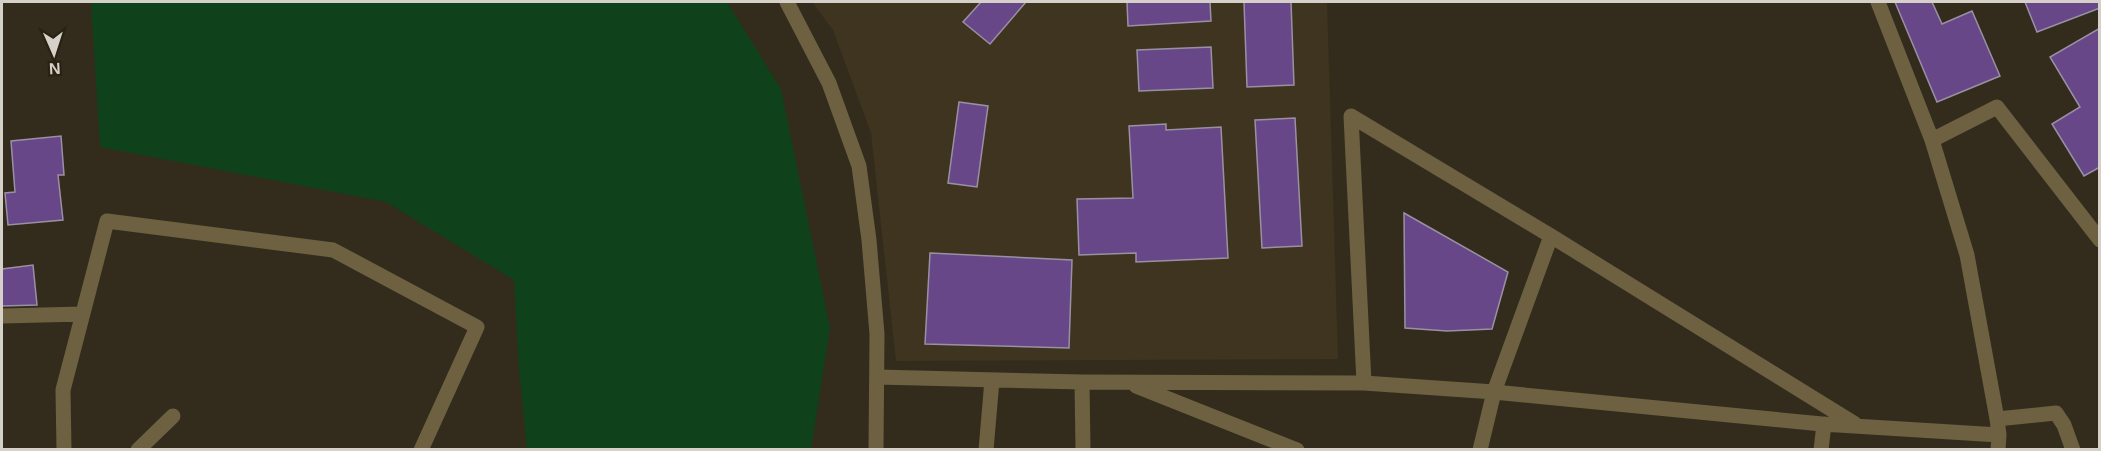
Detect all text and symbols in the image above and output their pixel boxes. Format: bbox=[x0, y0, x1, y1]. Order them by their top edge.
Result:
north arrow bbox=[24, 24, 84, 84]
text: N bbox=[49, 60, 61, 77]

